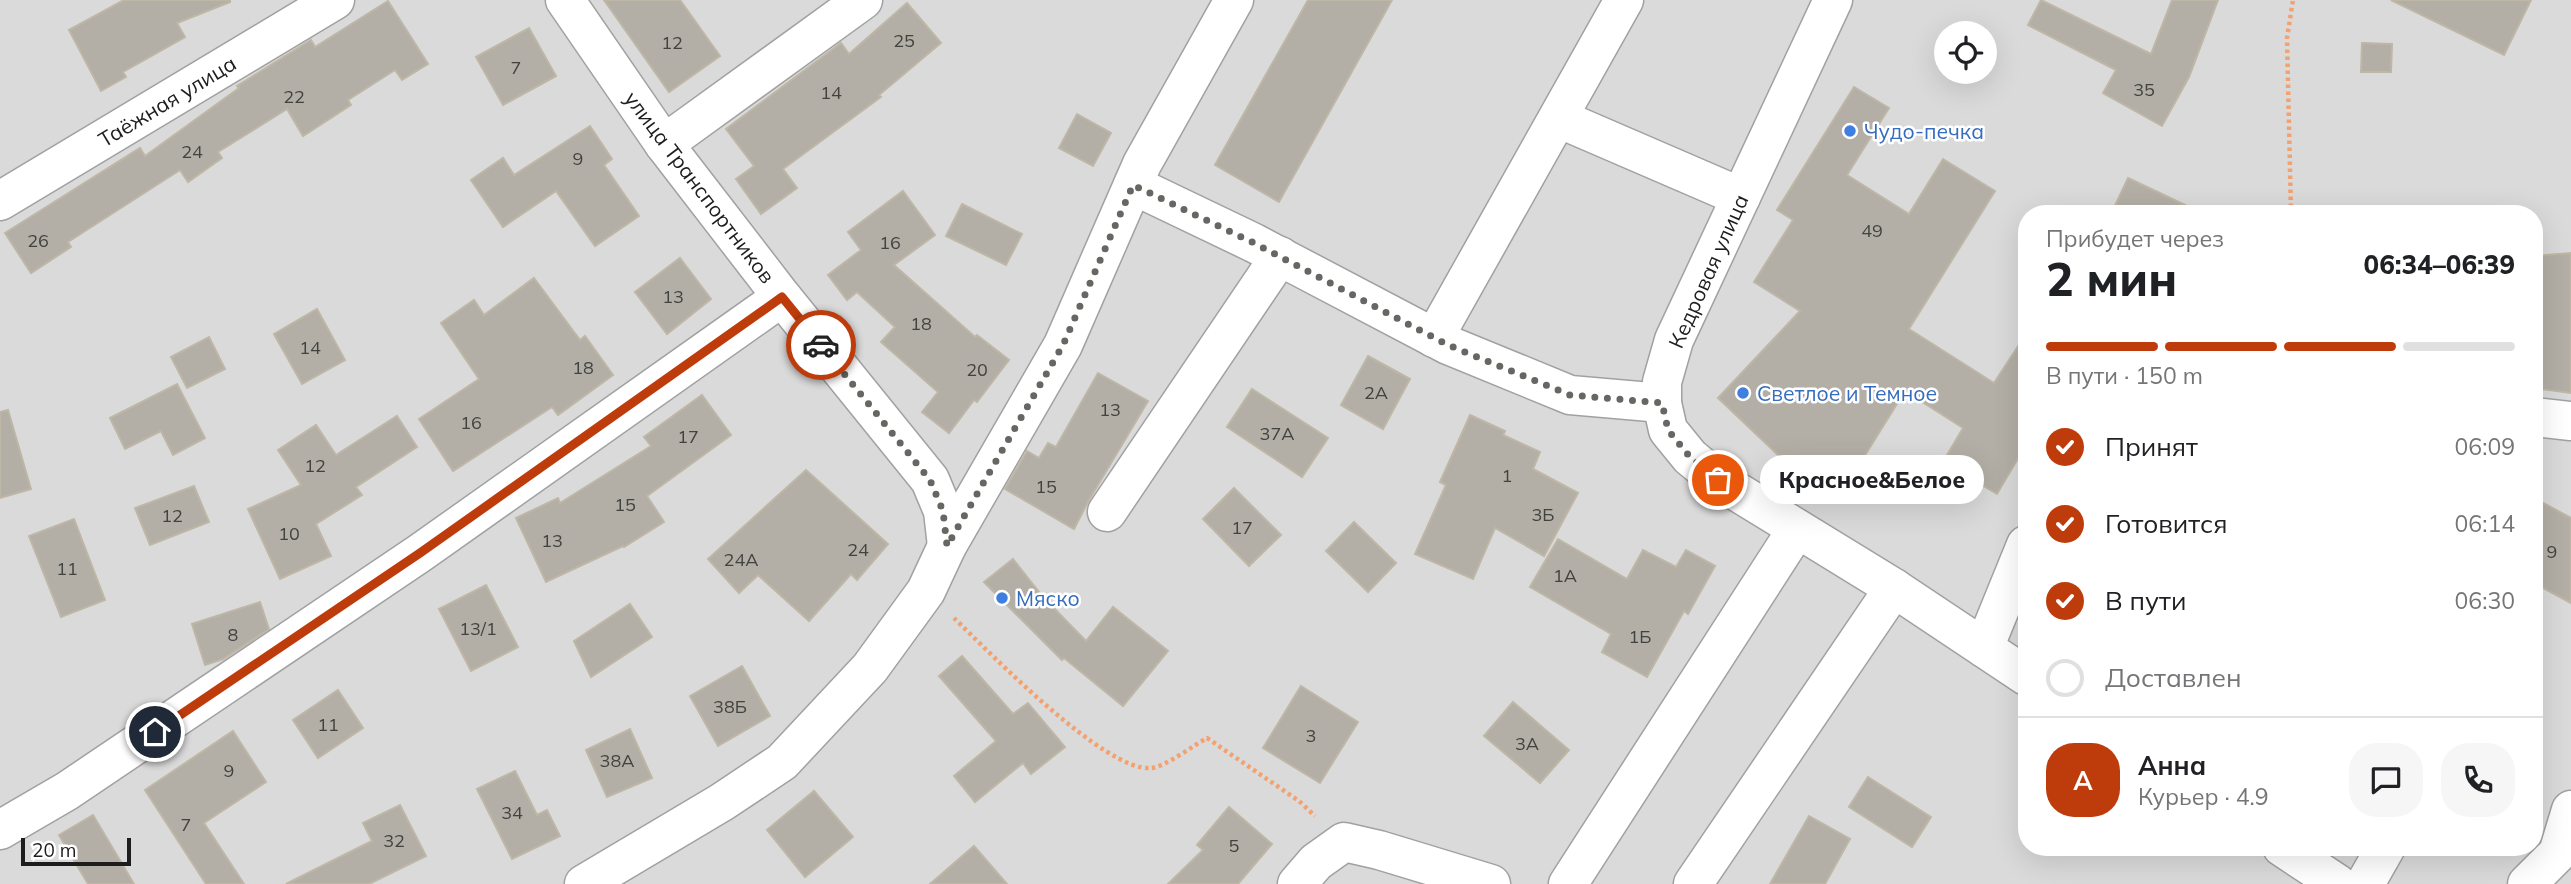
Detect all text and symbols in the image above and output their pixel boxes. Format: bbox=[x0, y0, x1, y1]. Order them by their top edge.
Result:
map controls bbox=[1934, 21, 1997, 84]
button: locate bbox=[1934, 21, 1997, 84]
house number: 25 bbox=[893, 29, 915, 52]
house number: 12 bbox=[661, 31, 683, 54]
street label: Таёжная улица bbox=[93, 50, 241, 152]
house number: 7 bbox=[511, 56, 521, 79]
house number: 35 bbox=[2133, 78, 2155, 101]
house number: 14 bbox=[820, 81, 842, 104]
house number: 22 bbox=[283, 85, 305, 108]
street label: улица Транспортников bbox=[619, 86, 781, 288]
place label: Чудо-печка bbox=[1864, 118, 1984, 144]
marker: Чудо-печка bbox=[1842, 123, 1858, 139]
house number: 24 bbox=[181, 140, 203, 163]
house number: 9 bbox=[573, 147, 583, 170]
street label: Кедровая улица bbox=[1662, 190, 1754, 352]
house number: 49 bbox=[1861, 219, 1883, 242]
text: Прибудет через bbox=[2046, 224, 2224, 253]
house number: 26 bbox=[27, 229, 49, 252]
house number: 16 bbox=[879, 231, 901, 254]
text: 06:34–06:39 bbox=[2364, 248, 2515, 281]
text: 2 мин bbox=[2046, 250, 2177, 308]
house number: 13 bbox=[662, 285, 684, 308]
courier bbox=[786, 310, 856, 380]
house number: 18 bbox=[910, 312, 932, 335]
icon: car bbox=[802, 326, 840, 364]
house number: 14 bbox=[299, 336, 321, 359]
house number: 18 bbox=[572, 356, 594, 379]
house number: 20 bbox=[966, 358, 988, 381]
text: В пути · 150 m bbox=[2046, 361, 2203, 390]
place label: Светлое и Темное bbox=[1757, 380, 1937, 406]
house number: 2А bbox=[1364, 381, 1388, 404]
marker: Светлое и Темное bbox=[1735, 385, 1751, 401]
house number: 13 bbox=[1099, 398, 1121, 421]
house number: 16 bbox=[460, 411, 482, 434]
house number: 37А bbox=[1260, 422, 1294, 445]
house number: 17 bbox=[677, 425, 699, 448]
icon: check bbox=[2046, 428, 2084, 466]
text: Принят bbox=[2105, 430, 2198, 463]
text: 06:09 bbox=[2455, 432, 2515, 461]
pin bbox=[1688, 450, 1748, 510]
house number: 12 bbox=[304, 454, 326, 477]
callout: Красное&Белое bbox=[1760, 456, 1984, 504]
icon: bag bbox=[1699, 461, 1737, 499]
house number: 1 bbox=[1502, 464, 1512, 487]
text: Красное&Белое bbox=[1779, 465, 1965, 494]
house number: 15 bbox=[1035, 475, 1057, 498]
house number: 15 bbox=[614, 493, 636, 516]
house number: 3Б bbox=[1532, 503, 1555, 526]
house number: 12 bbox=[161, 504, 183, 527]
icon: check bbox=[2046, 505, 2084, 543]
text: Готовится bbox=[2105, 507, 2228, 540]
text: 06:14 bbox=[2455, 509, 2515, 538]
house number: 17 bbox=[1231, 516, 1253, 539]
house number: 10 bbox=[278, 522, 300, 545]
house number: 13 bbox=[541, 529, 563, 552]
house number: 24 bbox=[847, 538, 869, 561]
house number: 9 bbox=[2547, 540, 2557, 563]
house number: 24А bbox=[724, 548, 758, 571]
house number: 11 bbox=[56, 557, 78, 580]
house number: 1А bbox=[1553, 564, 1577, 587]
icon: check bbox=[2046, 582, 2084, 620]
text: В пути bbox=[2105, 584, 2186, 617]
place label: Мяско bbox=[1016, 585, 1080, 611]
text: 06:30 bbox=[2455, 586, 2515, 615]
marker: Мяско bbox=[994, 590, 1010, 606]
house number: 13/1 bbox=[459, 617, 497, 640]
house number: 8 bbox=[228, 623, 238, 646]
house number: 1Б bbox=[1629, 625, 1652, 648]
text: Доставлен bbox=[2105, 661, 2242, 694]
house number: 38Б bbox=[713, 695, 747, 718]
pin bbox=[125, 702, 185, 762]
icon: home bbox=[136, 713, 174, 751]
house number: 11 bbox=[317, 713, 339, 736]
house number: 3 bbox=[1306, 724, 1316, 747]
house number: 3А bbox=[1515, 732, 1539, 755]
button: chat bbox=[2349, 743, 2423, 817]
button: phone bbox=[2441, 743, 2515, 817]
house number: 38А bbox=[600, 749, 634, 772]
text: Анна bbox=[2138, 749, 2206, 782]
house number: 9 bbox=[224, 759, 234, 782]
text: А bbox=[2073, 764, 2093, 797]
text: Курьер · 4.9 bbox=[2138, 782, 2269, 811]
house number: 34 bbox=[501, 801, 523, 824]
house number: 7 bbox=[181, 813, 191, 836]
house number: 32 bbox=[383, 829, 405, 852]
house number: 5 bbox=[1229, 834, 1240, 857]
scale bar bbox=[21, 835, 131, 867]
text: 20 m bbox=[32, 838, 76, 862]

